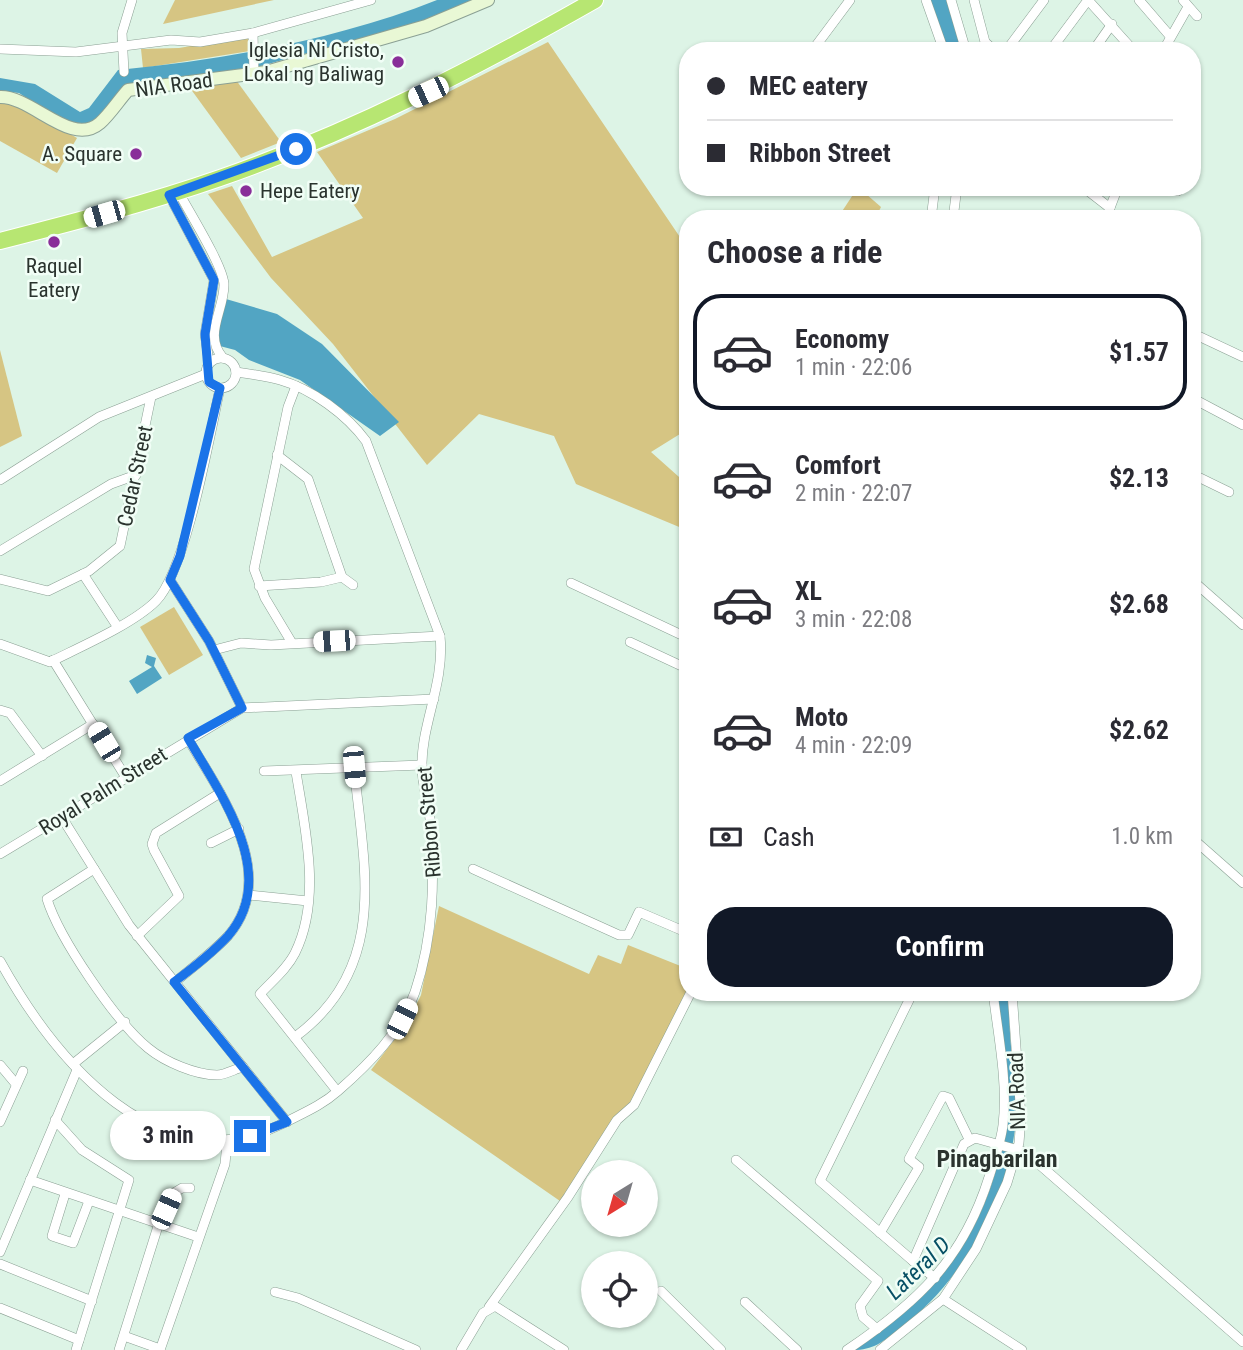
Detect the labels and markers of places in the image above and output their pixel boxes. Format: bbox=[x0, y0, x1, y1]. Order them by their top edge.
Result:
place label: Iglesia Ni Cristo, Lokal ng Baliwag bbox=[244, 38, 384, 86]
marker: Iglesia Ni Cristo, Lokal ng Baliwag bbox=[390, 54, 406, 70]
place label: A. Square bbox=[42, 142, 122, 166]
marker: A. Square bbox=[128, 146, 144, 162]
place label: Hepe Eatery bbox=[260, 179, 360, 203]
marker: Hepe Eatery bbox=[238, 183, 254, 199]
marker: Raquel Eatery bbox=[46, 234, 62, 250]
place label: Raquel Eatery bbox=[26, 254, 82, 302]

